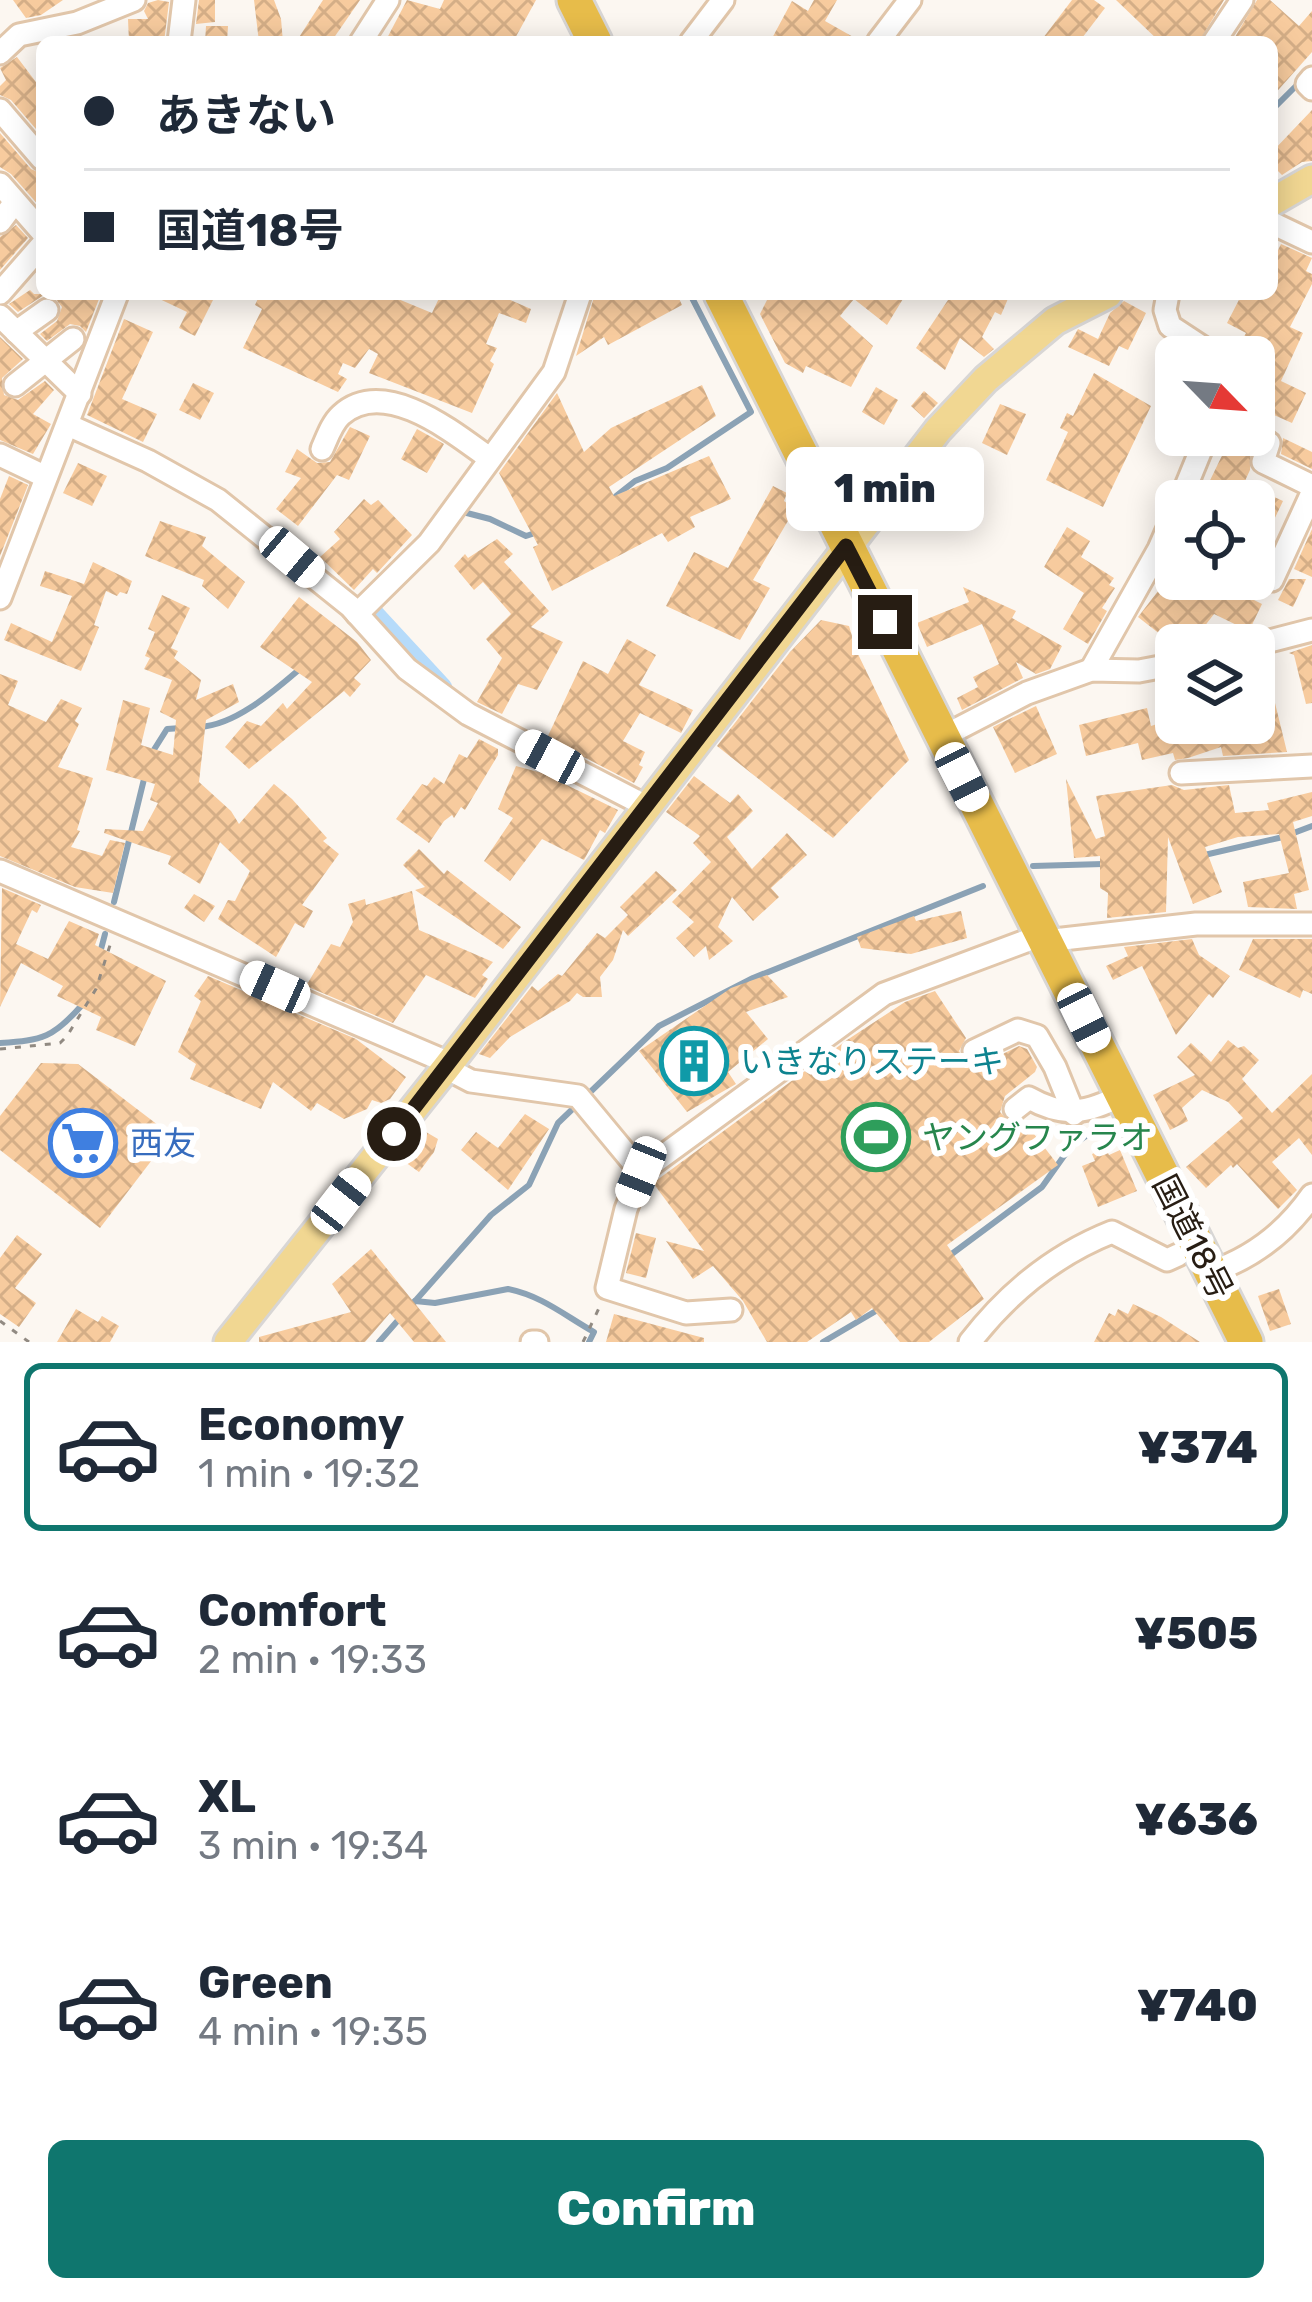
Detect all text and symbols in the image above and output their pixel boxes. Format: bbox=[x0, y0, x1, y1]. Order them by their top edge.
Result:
text: あきない bbox=[156, 89, 336, 142]
text: 国道18号 bbox=[156, 204, 344, 257]
north arrow bbox=[1155, 336, 1275, 456]
map controls bbox=[1155, 336, 1275, 744]
callout: 1 min bbox=[786, 448, 984, 532]
text: 1 min bbox=[834, 466, 936, 512]
button: locate bbox=[1155, 480, 1275, 600]
car bbox=[253, 520, 331, 594]
route end bbox=[858, 595, 912, 649]
button: layers bbox=[1155, 624, 1275, 744]
car bbox=[510, 724, 590, 790]
car bbox=[930, 737, 994, 817]
car bbox=[235, 956, 315, 1018]
car bbox=[1052, 978, 1116, 1058]
building icon: いきなりステーキ bbox=[659, 1026, 729, 1096]
place label: いきなりステーキ bbox=[740, 1042, 1004, 1081]
sports icon: ヤングファラオ bbox=[841, 1102, 911, 1172]
route start bbox=[367, 1107, 421, 1161]
supermarket icon: 西友 bbox=[48, 1108, 118, 1178]
place label: ヤングファラオ bbox=[922, 1118, 1153, 1157]
place label: 西友 bbox=[130, 1124, 196, 1163]
car bbox=[611, 1132, 671, 1212]
car bbox=[305, 1162, 377, 1240]
street label: 国道18号 bbox=[1145, 1168, 1241, 1306]
icon: car bbox=[54, 1393, 162, 1501]
text: Economy bbox=[198, 1398, 404, 1451]
text: ¥374 bbox=[1137, 1421, 1258, 1474]
text: 1 min · 19:32 bbox=[198, 1451, 420, 1497]
icon: car bbox=[54, 1579, 162, 1687]
text: Comfort bbox=[198, 1584, 387, 1637]
text: ¥505 bbox=[1134, 1607, 1258, 1660]
text: 2 min · 19:33 bbox=[198, 1637, 427, 1683]
icon: car bbox=[54, 1765, 162, 1873]
text: XL bbox=[198, 1770, 256, 1823]
text: ¥636 bbox=[1134, 1793, 1258, 1846]
text: 3 min · 19:34 bbox=[198, 1823, 428, 1869]
icon: car bbox=[54, 1951, 162, 2059]
text: Green bbox=[198, 1956, 333, 2009]
text: ¥740 bbox=[1137, 1979, 1258, 2032]
text: 4 min · 19:35 bbox=[198, 2009, 428, 2055]
button: Confirm bbox=[48, 2140, 1264, 2278]

